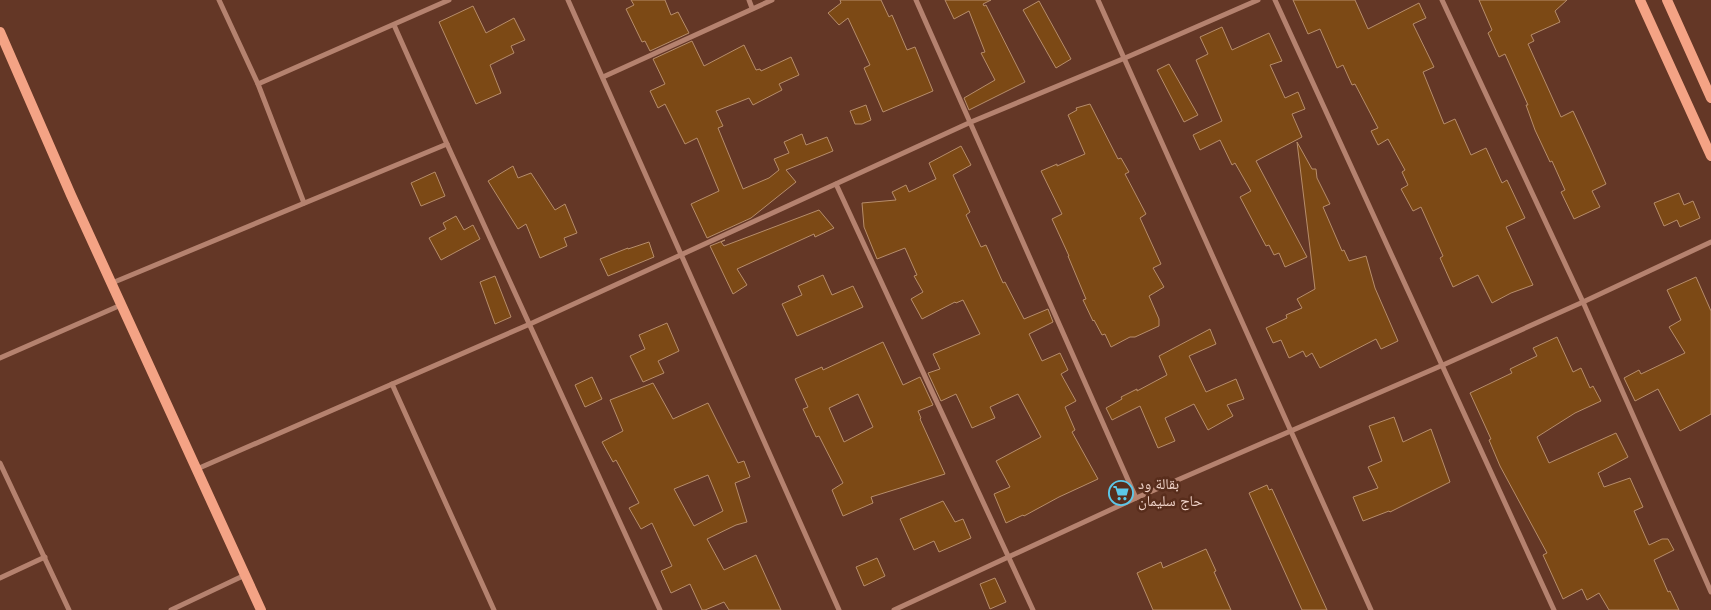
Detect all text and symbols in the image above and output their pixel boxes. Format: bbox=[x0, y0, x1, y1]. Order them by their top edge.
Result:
place label: بقالة ود حاج سليمان bbox=[1138, 475, 1203, 511]
supermarket icon: بقالة ود حاج سليمان bbox=[1108, 480, 1134, 506]

